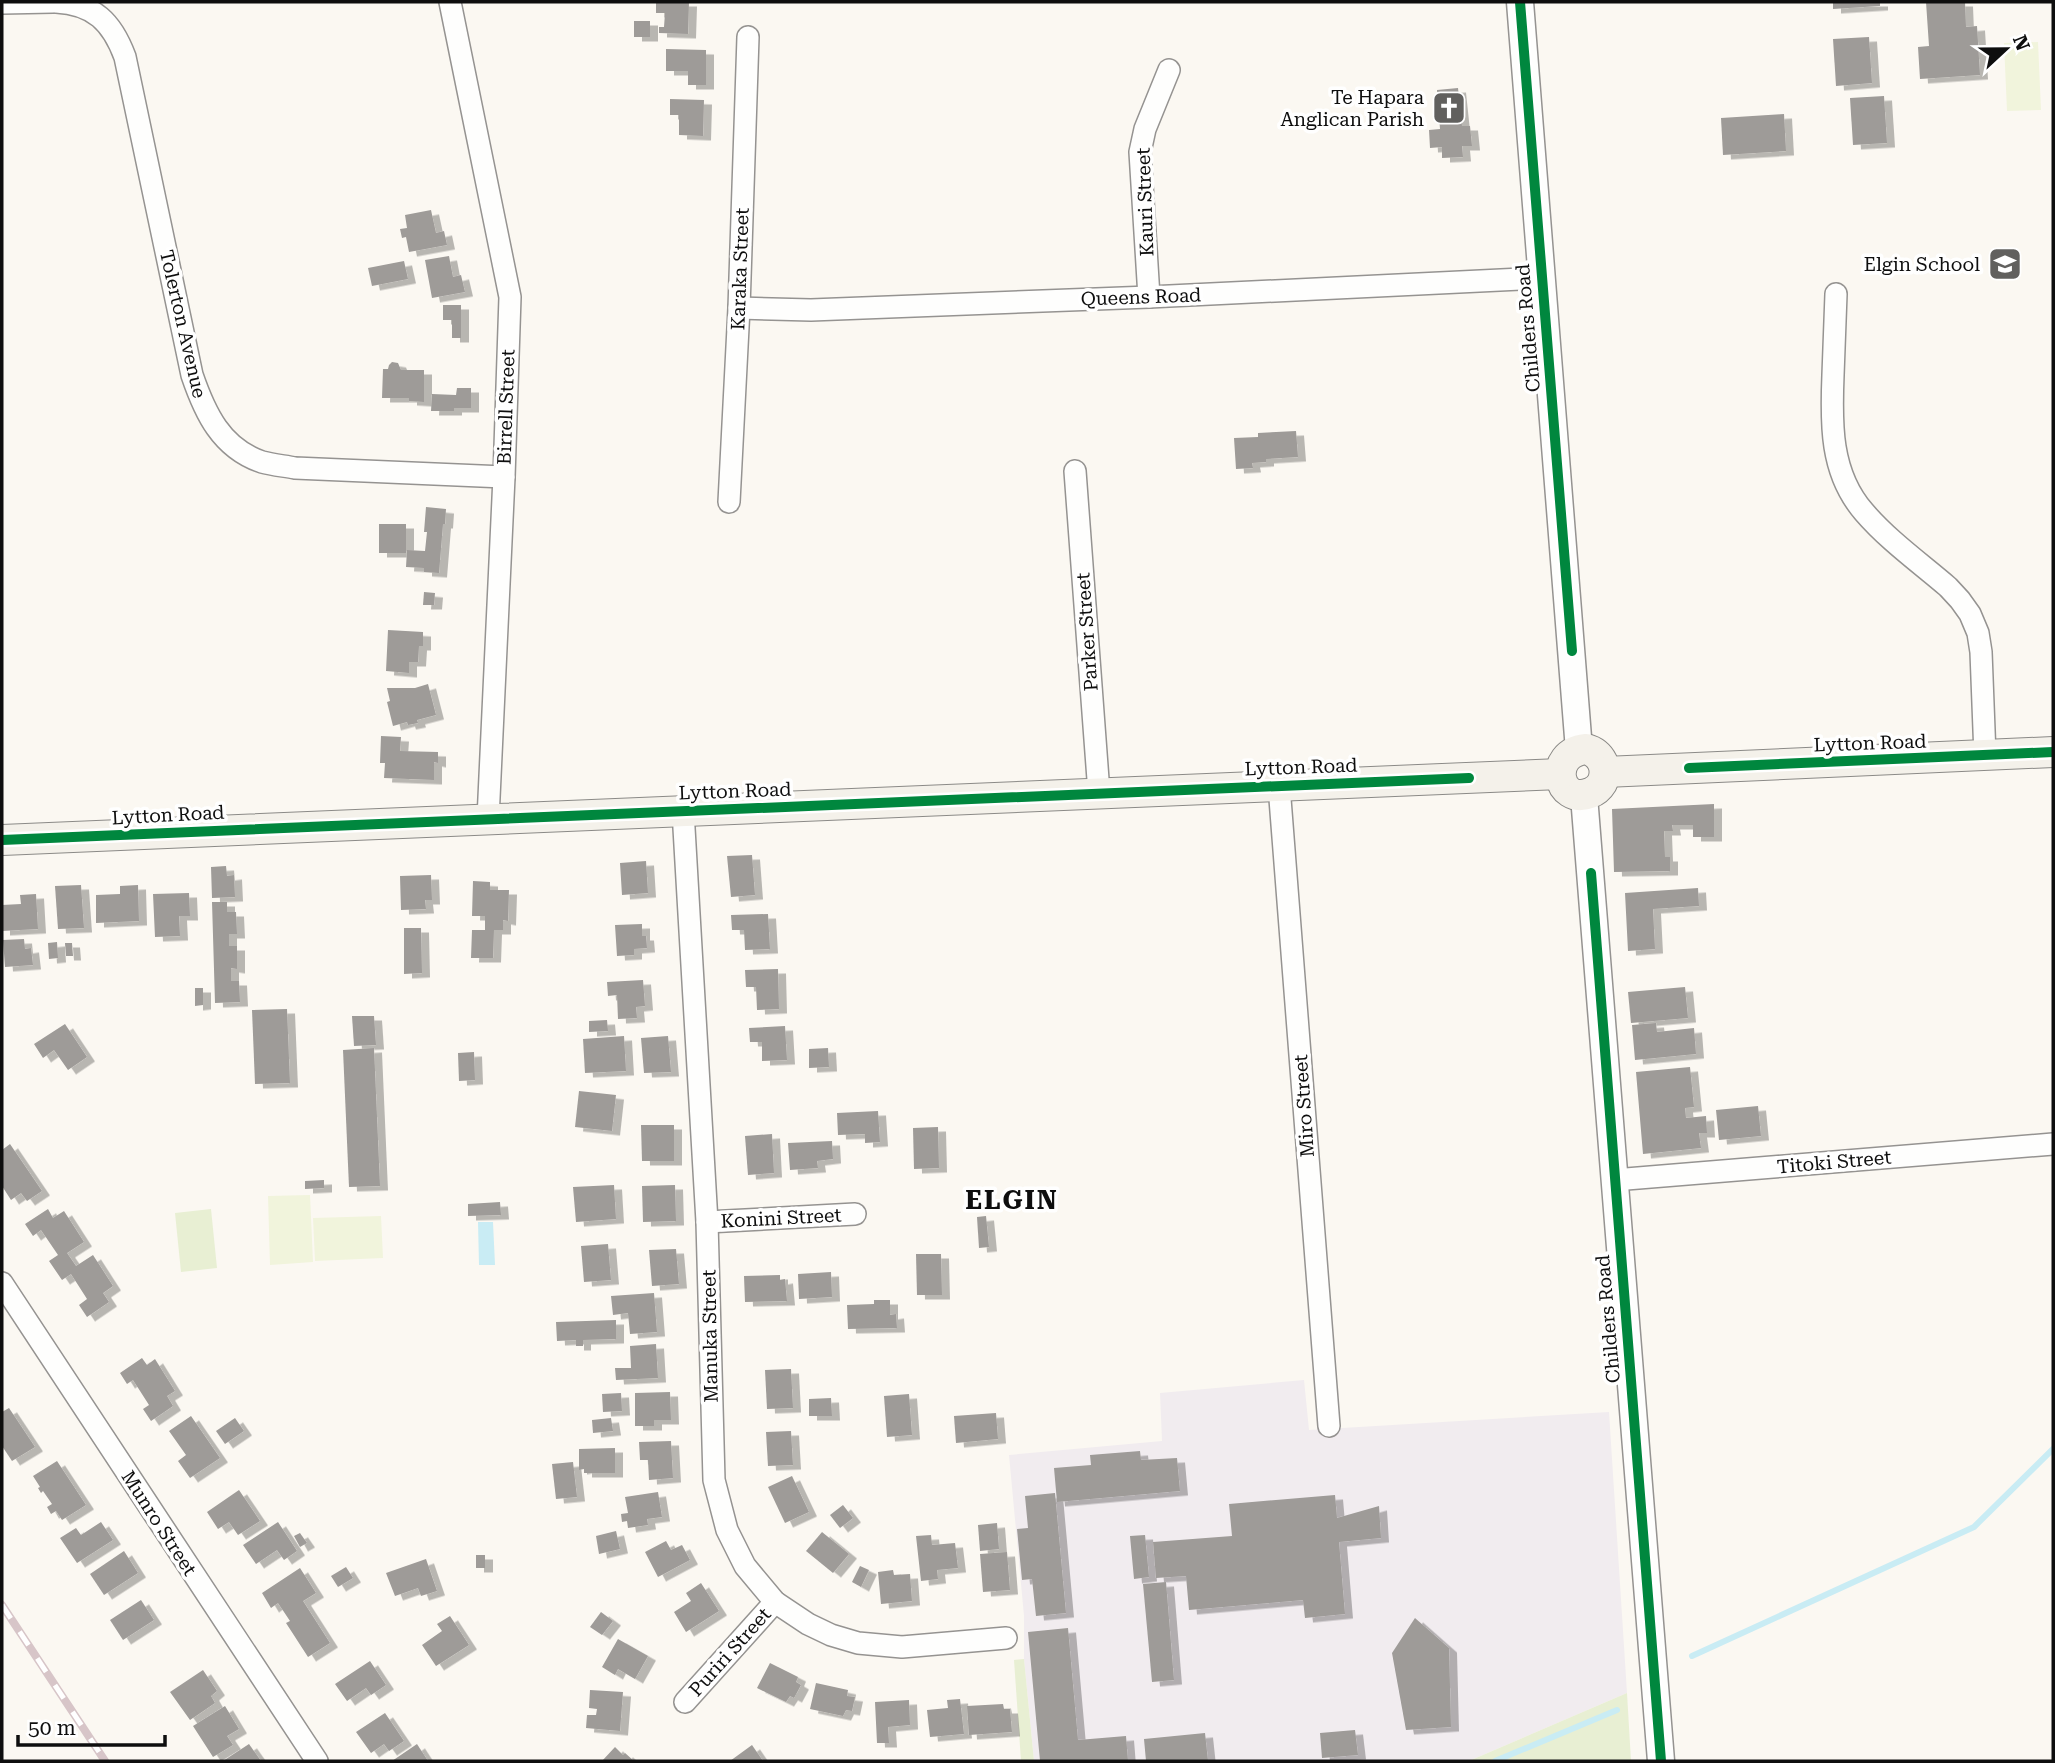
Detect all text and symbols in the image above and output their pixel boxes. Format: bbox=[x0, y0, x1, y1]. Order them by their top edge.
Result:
north arrow bbox=[1971, 14, 2041, 84]
text: N bbox=[2008, 32, 2035, 54]
place label: Te Hapara Anglican Parish bbox=[1280, 86, 1425, 131]
church icon: Te Hapara Anglican Parish bbox=[1430, 89, 1468, 127]
street label: Kauri Street bbox=[1132, 147, 1158, 257]
street label: Karaka Street bbox=[726, 207, 754, 331]
school or university icon: Elgin School bbox=[1986, 245, 2024, 283]
street label: Tolerton Avenue bbox=[155, 248, 211, 400]
place label: Elgin School bbox=[1864, 253, 1980, 276]
street label: Childers Road bbox=[1511, 263, 1545, 393]
street label: Queens Road bbox=[1080, 283, 1202, 311]
street label: Birrell Street bbox=[492, 349, 520, 465]
street label: Parker Street bbox=[1071, 572, 1103, 692]
street label: Lytton Road bbox=[1813, 730, 1927, 756]
street label: Lytton Road bbox=[1244, 754, 1358, 780]
street label: Lytton Road bbox=[678, 778, 792, 804]
street label: Lytton Road bbox=[111, 801, 225, 829]
street label: Miro Street bbox=[1289, 1054, 1319, 1158]
street label: Titoki Street bbox=[1776, 1146, 1892, 1178]
district label: ELGIN bbox=[965, 1185, 1059, 1215]
street label: Konini Street bbox=[720, 1203, 842, 1233]
street label: Childers Road bbox=[1591, 1254, 1625, 1384]
street label: Manuka Street bbox=[697, 1269, 723, 1403]
street label: Munro Street bbox=[116, 1466, 202, 1580]
street label: Puriri Street bbox=[684, 1603, 776, 1701]
scale bar bbox=[18, 1704, 164, 1748]
text: 50 m bbox=[28, 1716, 76, 1740]

